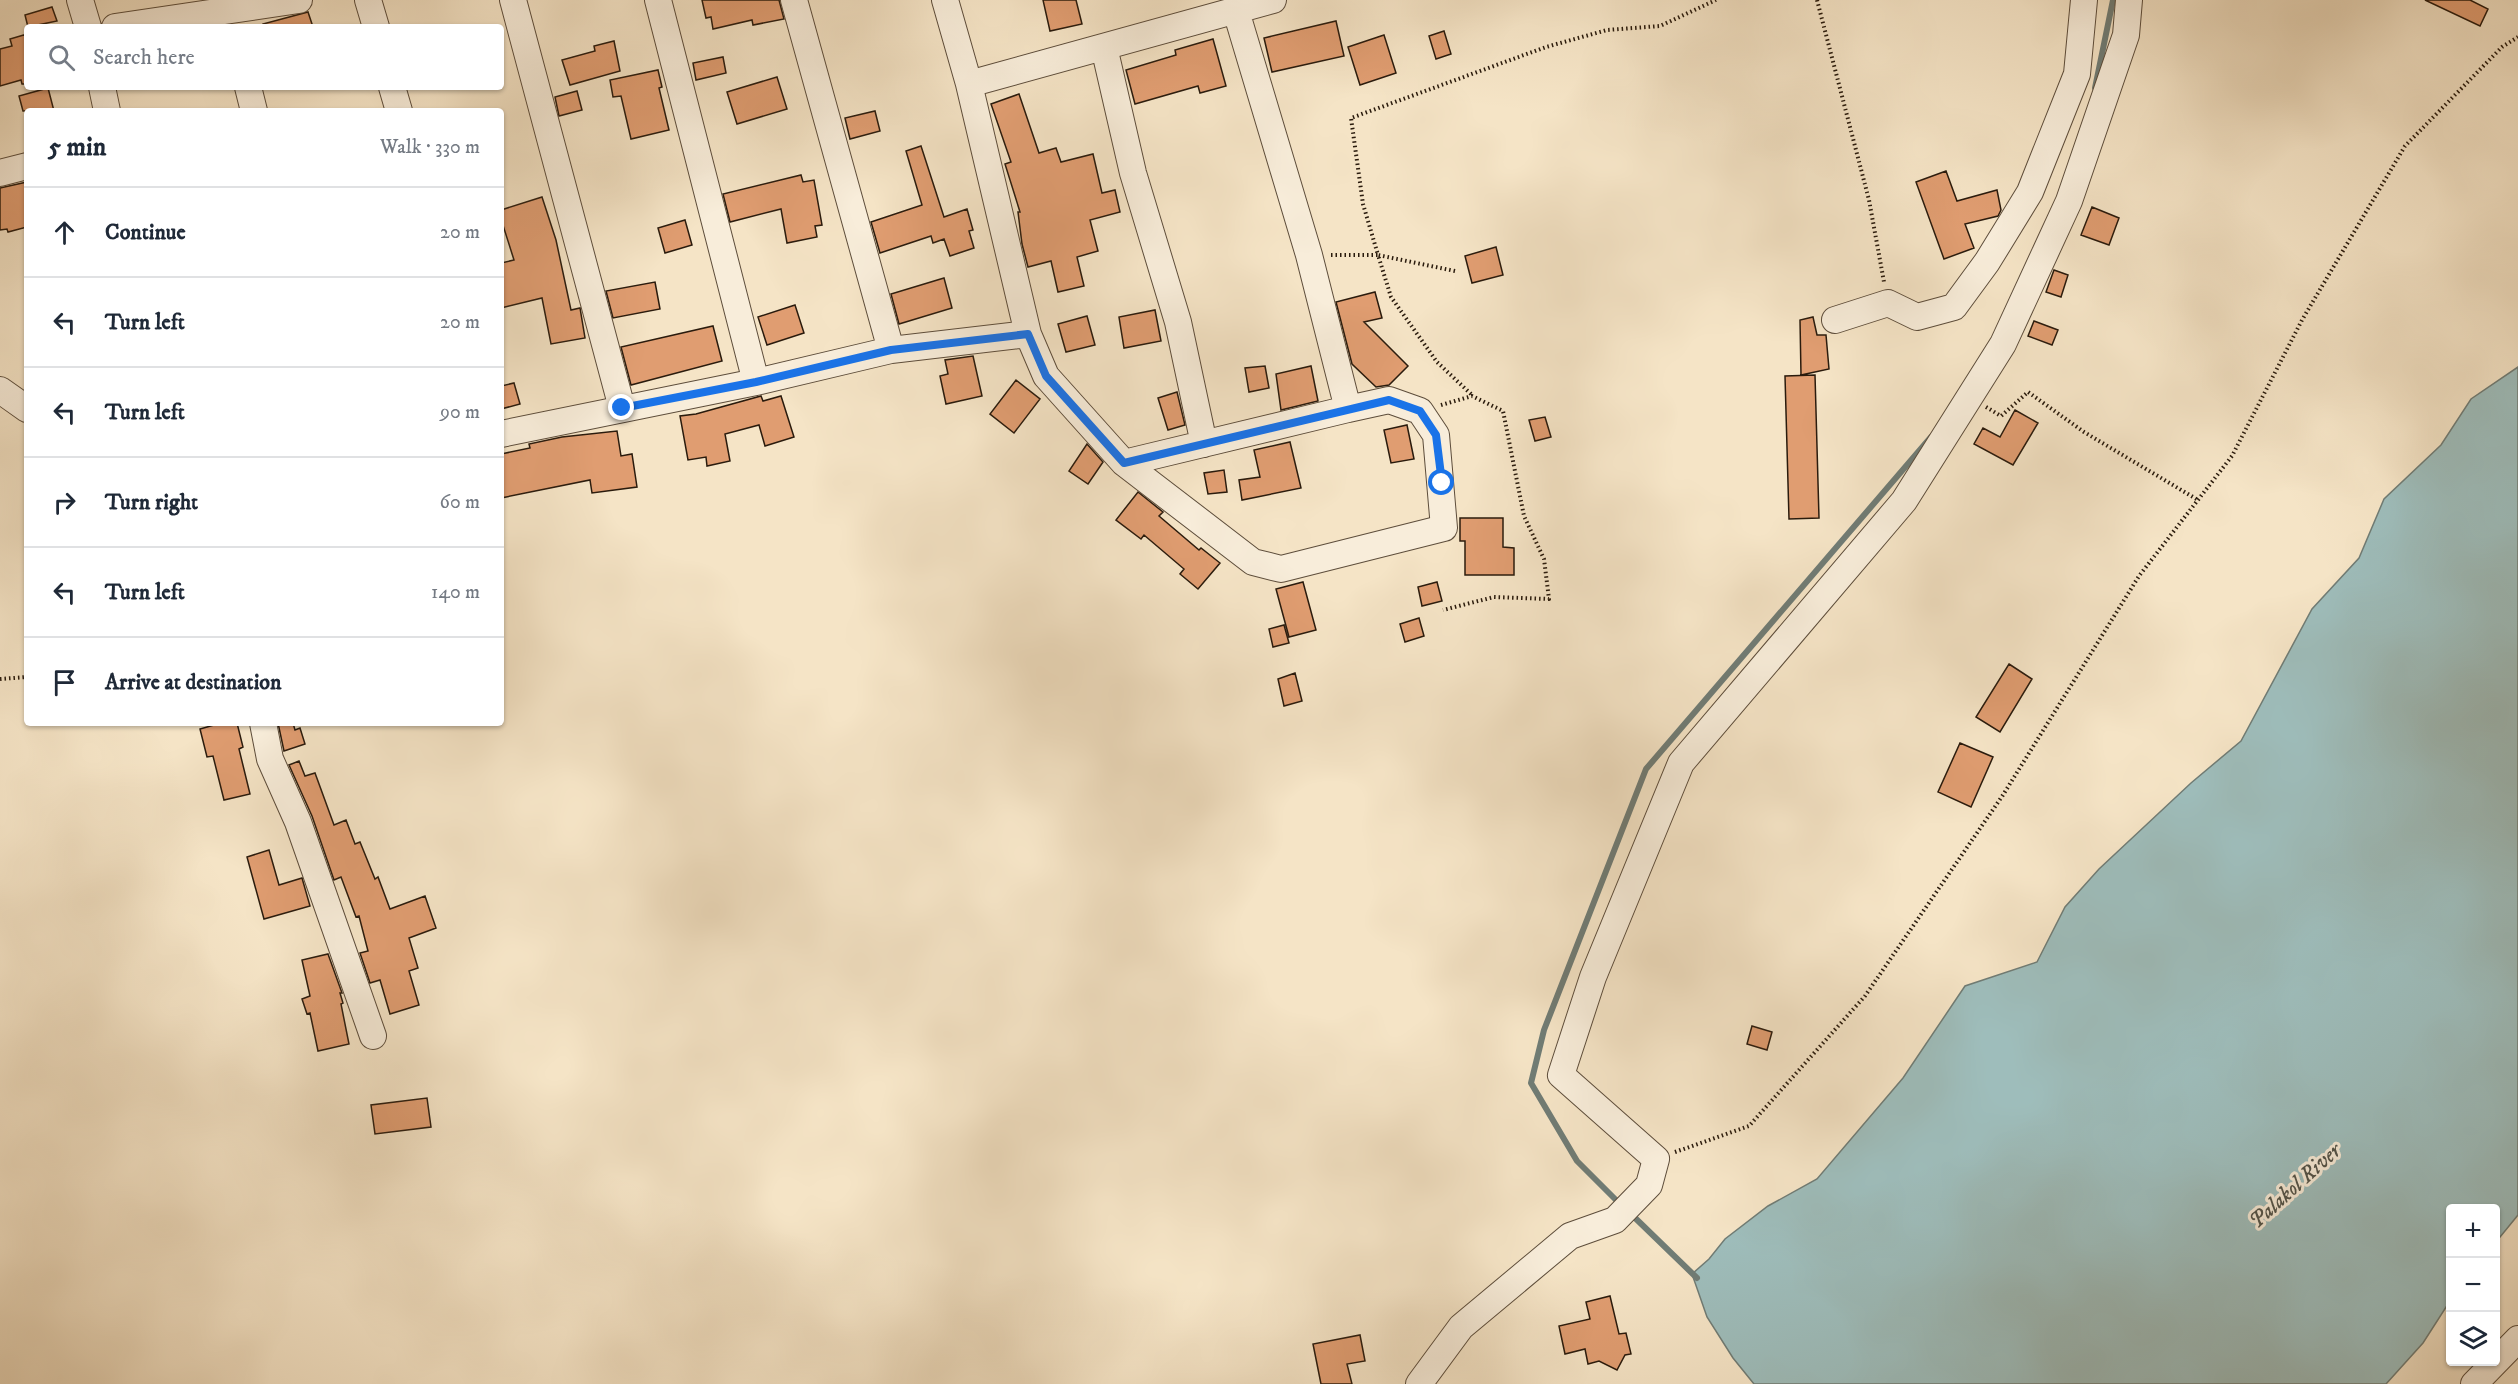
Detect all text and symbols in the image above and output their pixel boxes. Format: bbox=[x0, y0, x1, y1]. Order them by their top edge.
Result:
search box bbox=[24, 24, 504, 90]
icon: search bbox=[45, 41, 78, 74]
text: Search here bbox=[93, 44, 195, 71]
text: 5 min bbox=[48, 131, 106, 164]
text: Walk · 330 m bbox=[380, 135, 480, 160]
icon: ahead bbox=[48, 216, 81, 249]
text: Continue bbox=[105, 219, 186, 246]
text: 20 m bbox=[440, 220, 480, 245]
icon: left bbox=[48, 306, 81, 339]
text: Turn left bbox=[105, 309, 185, 336]
text: 20 m bbox=[440, 310, 480, 335]
route end bbox=[608, 394, 634, 420]
icon: left bbox=[48, 396, 81, 429]
text: Turn left bbox=[105, 399, 185, 426]
text: 90 m bbox=[440, 400, 480, 425]
route start bbox=[1428, 469, 1454, 495]
icon: right bbox=[48, 486, 81, 519]
text: Turn right bbox=[105, 489, 198, 516]
text: 60 m bbox=[440, 490, 480, 515]
icon: left bbox=[48, 576, 81, 609]
text: Turn left bbox=[105, 579, 185, 606]
text: 140 m bbox=[431, 580, 480, 605]
icon: arrive bbox=[48, 666, 81, 699]
text: Arrive at destination bbox=[105, 669, 282, 696]
water label: Palakol River bbox=[2243, 1136, 2348, 1235]
map controls bbox=[2446, 1204, 2500, 1366]
button: + bbox=[2446, 1204, 2500, 1258]
button: − bbox=[2446, 1258, 2500, 1312]
button: layers bbox=[2446, 1312, 2500, 1366]

